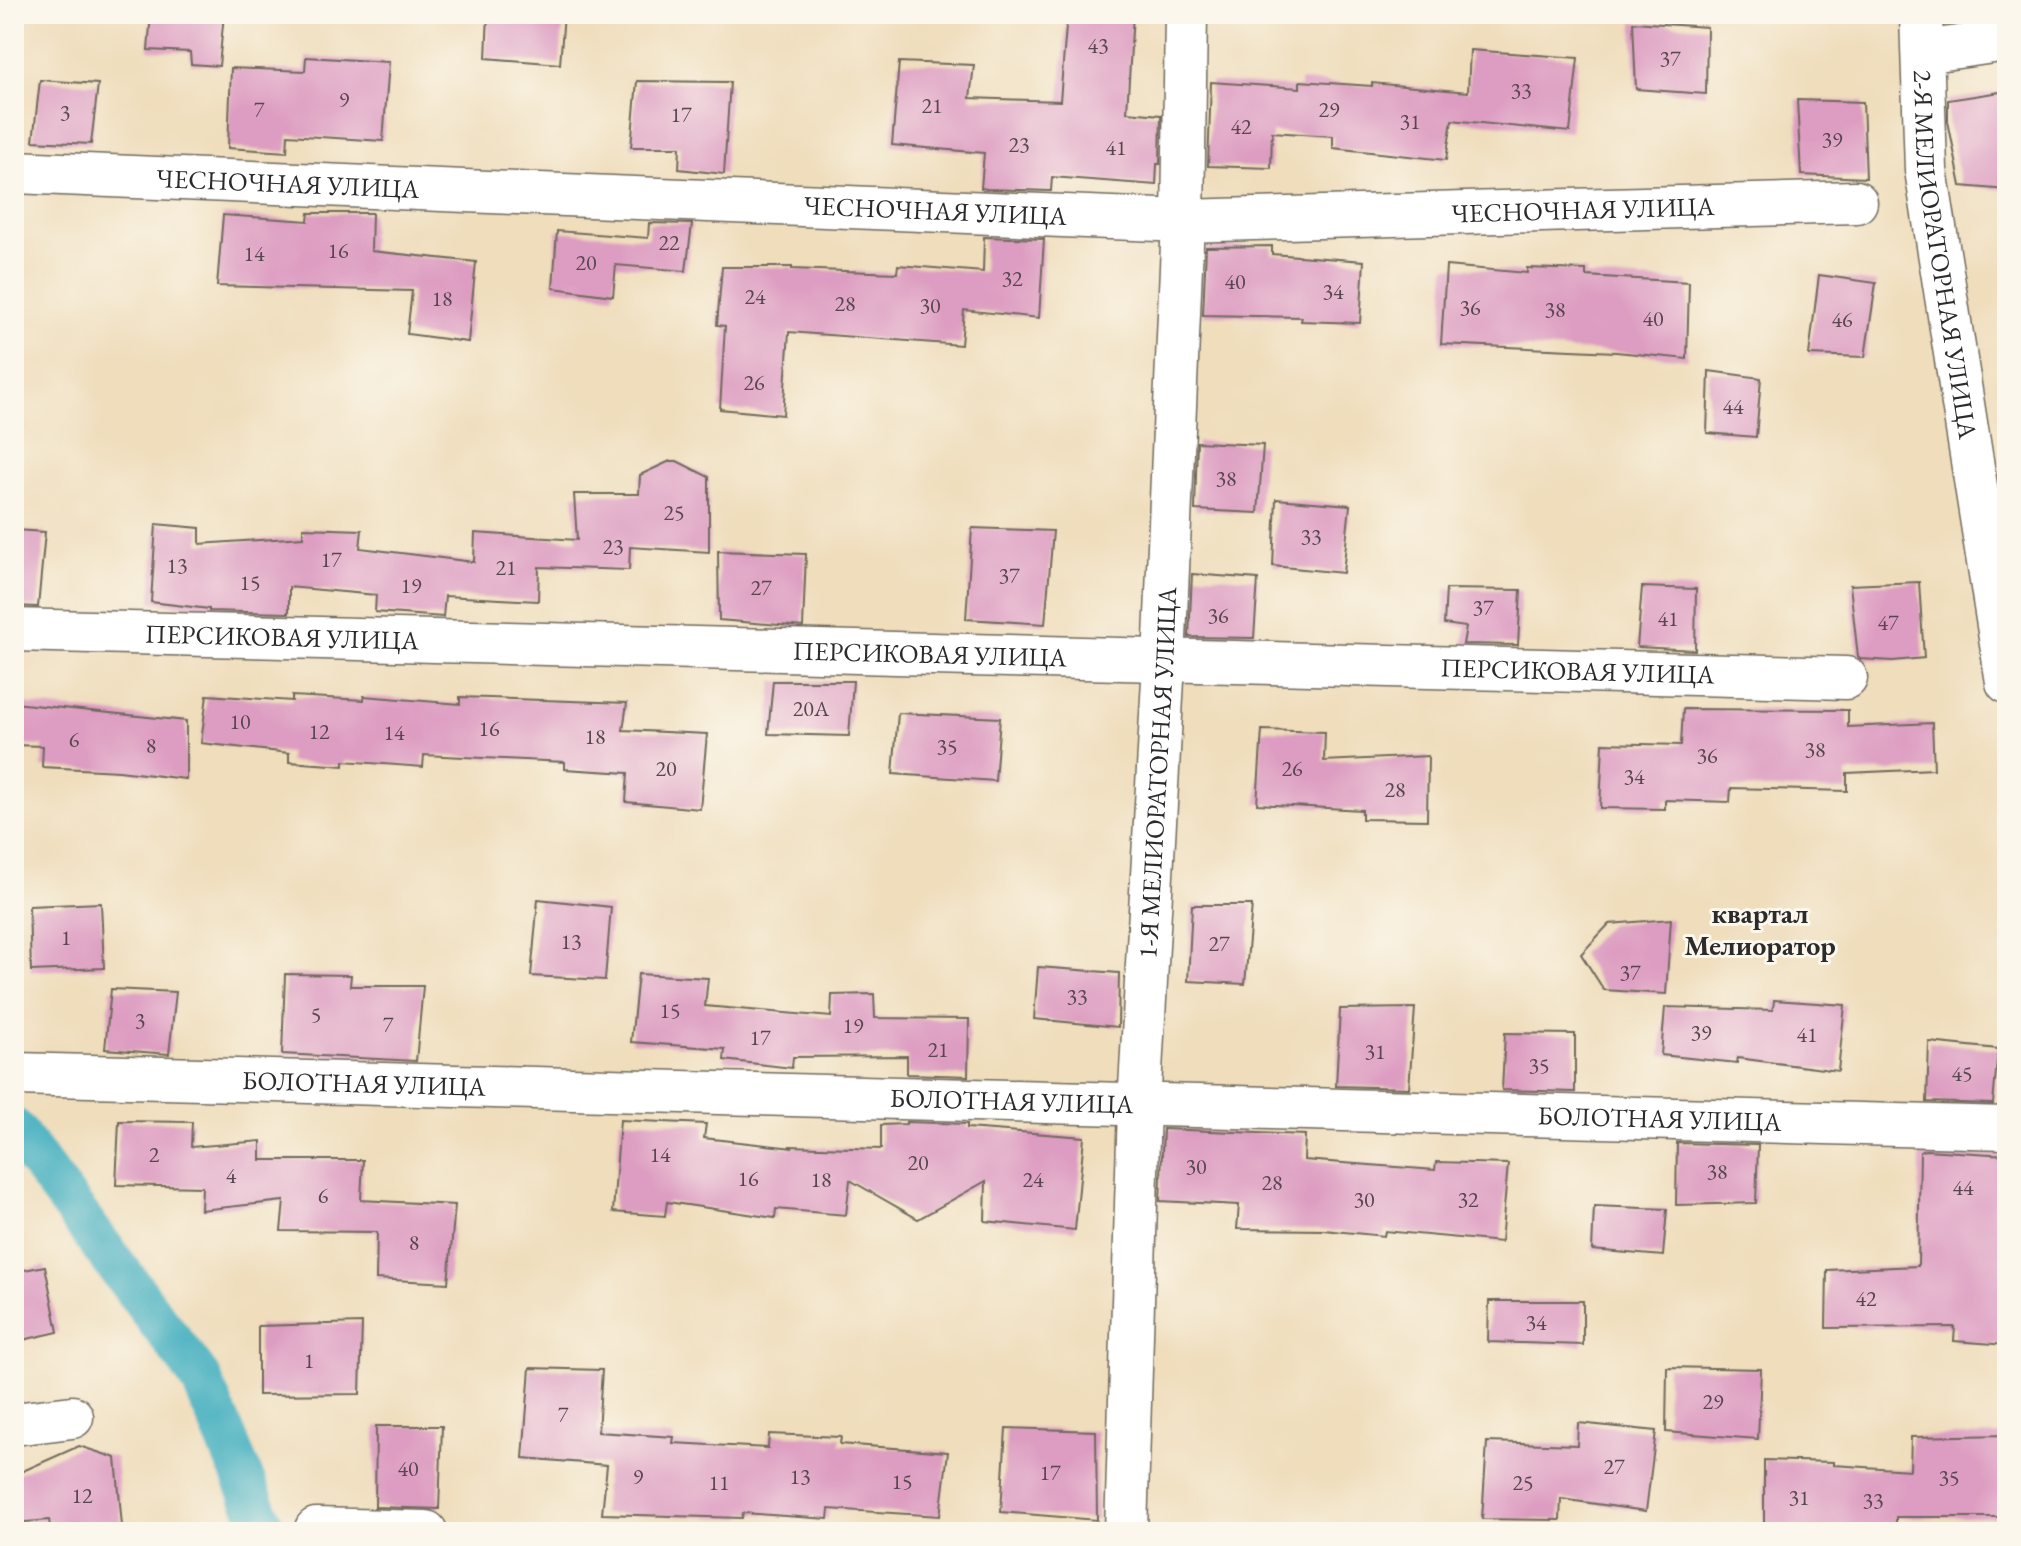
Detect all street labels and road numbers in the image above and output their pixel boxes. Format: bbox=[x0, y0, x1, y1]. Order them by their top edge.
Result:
street label: 2-Я МЕЛИОРАТОРНАЯ УЛИЦА bbox=[1906, 69, 1985, 442]
street label: ЧЕСНОЧНАЯ УЛИЦА bbox=[155, 161, 421, 206]
street label: ЧЕСНОЧНАЯ УЛИЦА bbox=[803, 188, 1068, 233]
street label: ЧЕСНОЧНАЯ УЛИЦА bbox=[1451, 189, 1716, 230]
street label: 1-Я МЕЛИОРАТОРНАЯ УЛИЦА bbox=[1130, 585, 1184, 960]
street label: ПЕРСИКОВАЯ УЛИЦА bbox=[144, 616, 420, 658]
street label: ПЕРСИКОВАЯ УЛИЦА bbox=[792, 633, 1068, 675]
street label: ПЕРСИКОВАЯ УЛИЦА bbox=[1440, 650, 1716, 692]
street label: БОЛОТНАЯ УЛИЦА bbox=[241, 1063, 487, 1104]
street label: БОЛОТНАЯ УЛИЦА bbox=[889, 1081, 1135, 1121]
street label: БОЛОТНАЯ УЛИЦА bbox=[1537, 1098, 1783, 1139]

